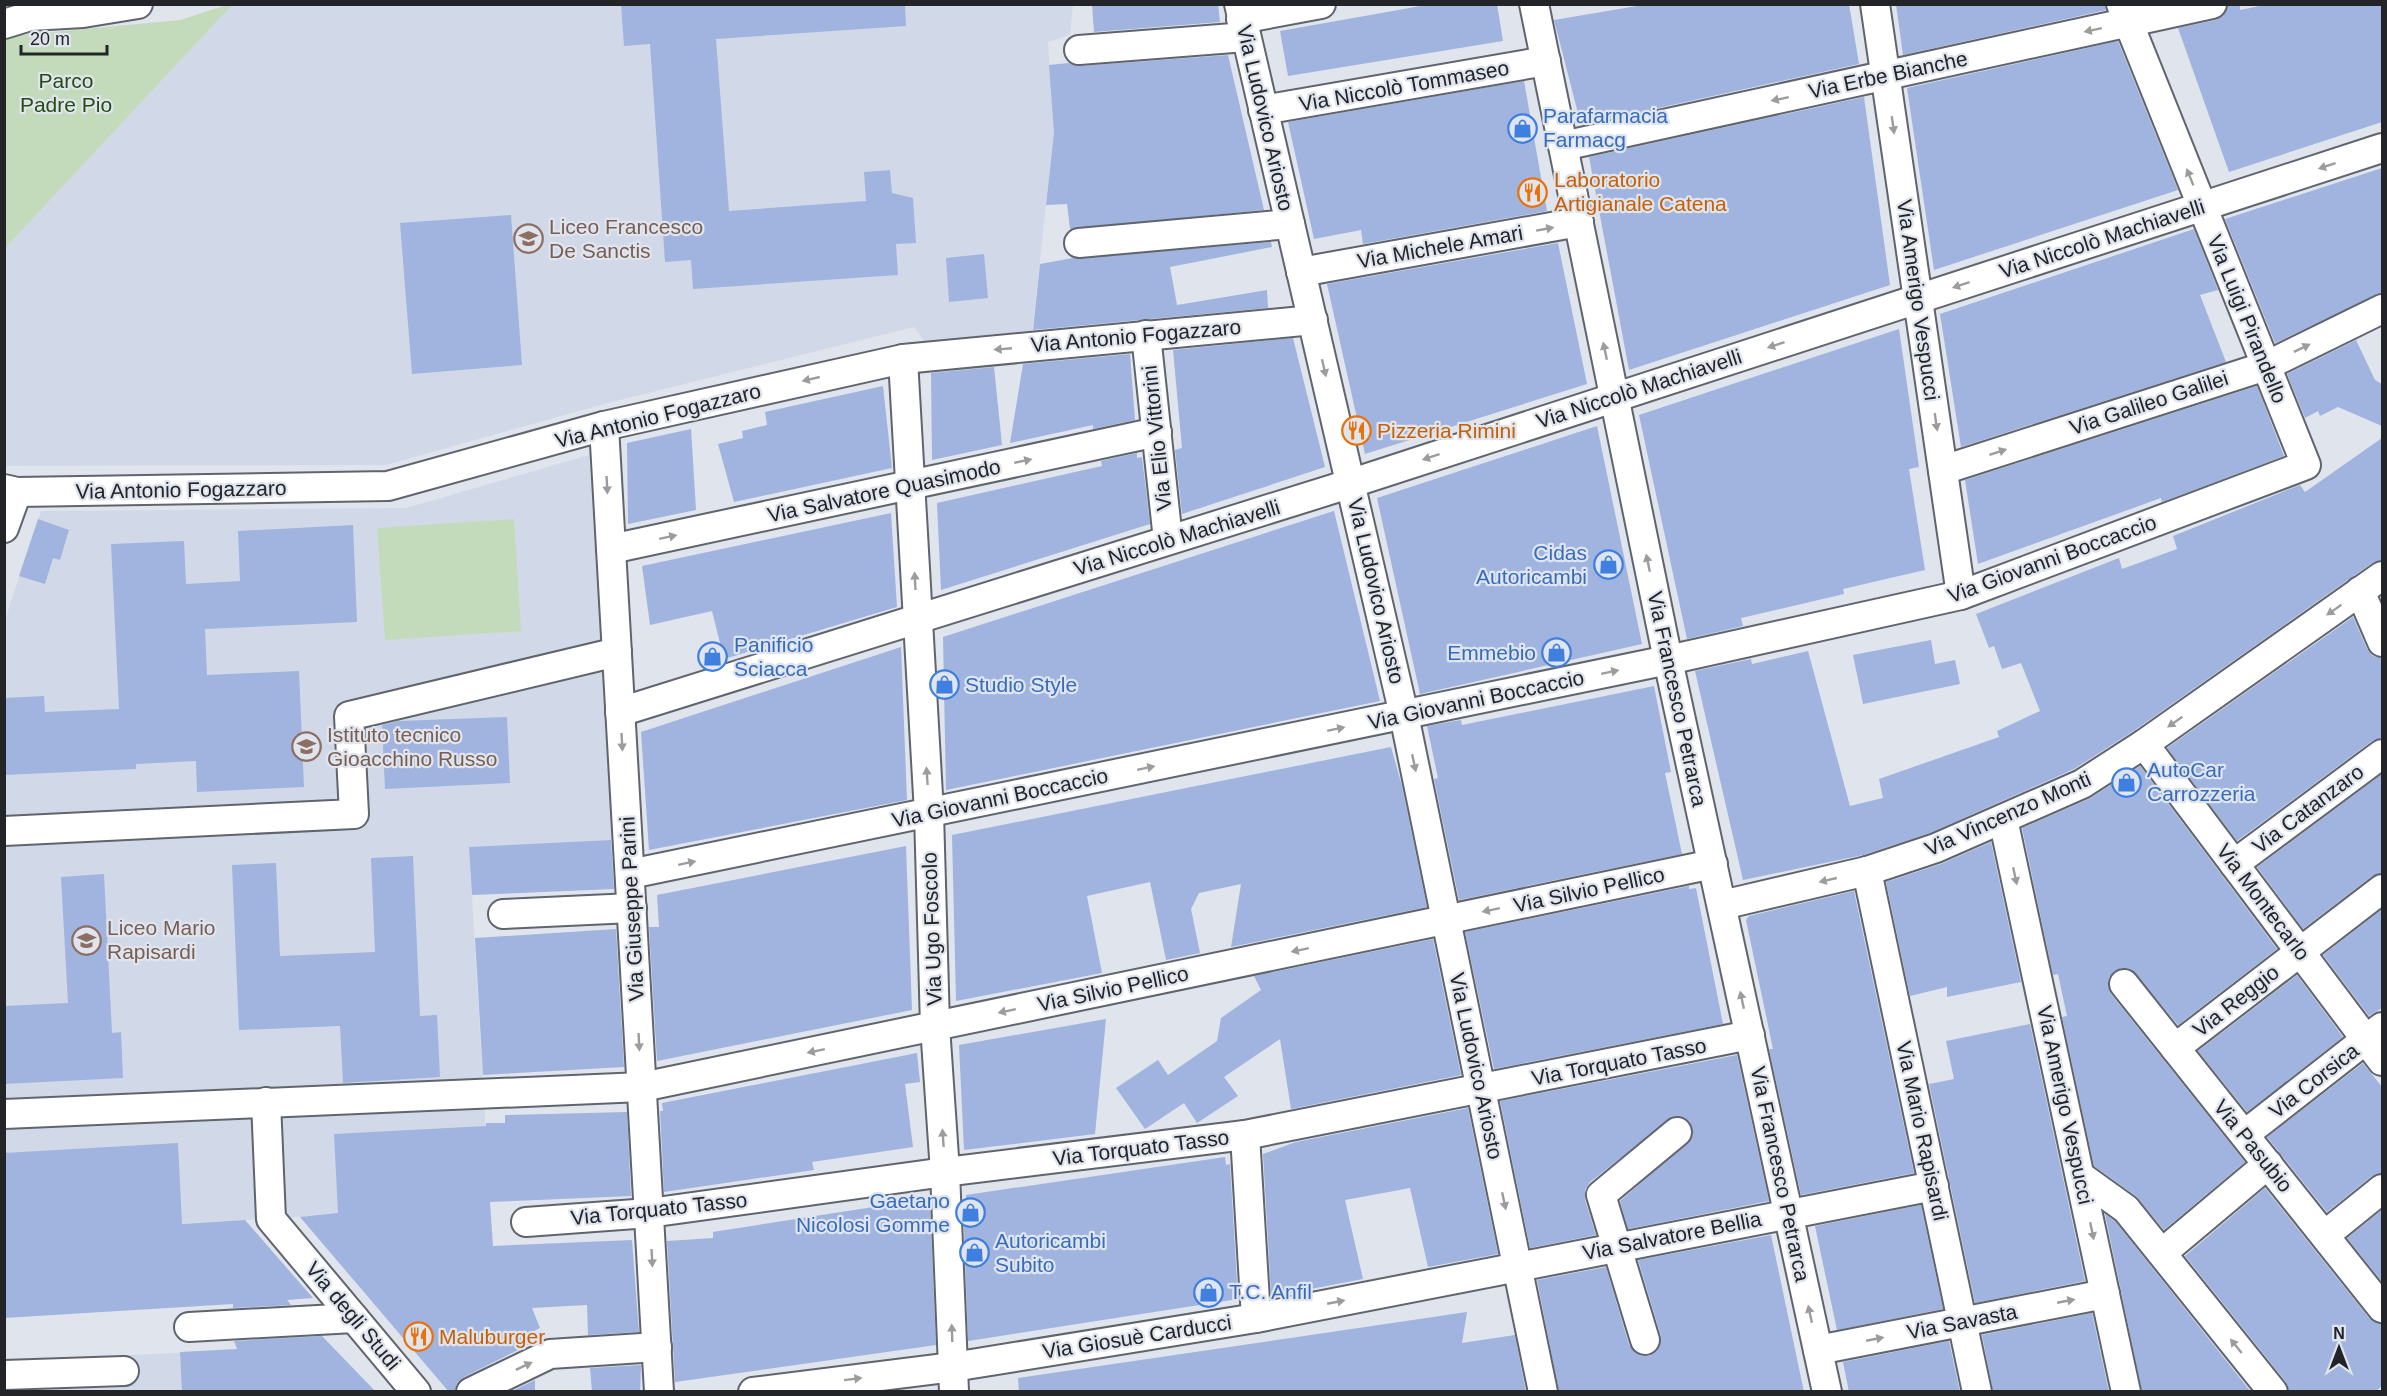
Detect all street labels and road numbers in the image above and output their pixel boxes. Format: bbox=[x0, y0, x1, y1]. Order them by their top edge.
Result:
street label: Via Ludovico Ariosto bbox=[1233, 23, 1298, 213]
street label: Via Erbe Bianche bbox=[1806, 46, 1969, 103]
street label: Via Niccolò Tommaseo bbox=[1297, 56, 1511, 115]
street label: Via Niccolò Machiavelli bbox=[1996, 194, 2207, 283]
street label: Via Amerigo Vespucci bbox=[1893, 198, 1944, 402]
street label: Via Michele Amari bbox=[1355, 221, 1524, 272]
street label: Via Luigi Pirandello bbox=[2203, 231, 2292, 406]
street label: Via Antonio Fogazzaro bbox=[1030, 315, 1242, 356]
street label: Via Niccolò Machiavelli bbox=[1533, 344, 1744, 433]
street label: Via Elio Vittorini bbox=[1137, 364, 1176, 512]
street label: Via Galileo Galilei bbox=[2067, 366, 2231, 439]
street label: Via Antonio Fogazzaro bbox=[553, 379, 763, 452]
street label: Via Salvatore Quasimodo bbox=[765, 455, 1003, 526]
street label: Via Antonio Fogazzaro bbox=[75, 476, 287, 503]
street label: Via Niccolò Machiavelli bbox=[1071, 495, 1283, 580]
street label: Via Ludovico Ariosto bbox=[1344, 496, 1409, 686]
street label: Via Giovanni Boccaccio bbox=[1944, 510, 2159, 607]
street label: Via Francesco Petrarca bbox=[1643, 589, 1712, 809]
street label: Via Giovanni Boccaccio bbox=[1366, 665, 1586, 734]
street label: Via Catanzaro bbox=[2248, 759, 2368, 858]
street label: Via Giovanni Boccaccio bbox=[890, 763, 1110, 832]
street label: Via Vincenzo Monti bbox=[1921, 767, 2094, 860]
street label: Via Giuseppe Parini bbox=[615, 816, 648, 1002]
street label: Via Montecarlo bbox=[2212, 839, 2315, 964]
street label: Via Ugo Foscolo bbox=[917, 852, 946, 1006]
street label: Via Silvio Pellico bbox=[1511, 862, 1666, 917]
street label: Via Reggio bbox=[2188, 960, 2283, 1041]
street label: Via Silvio Pellico bbox=[1035, 961, 1190, 1016]
street label: Via Ludovico Ariosto bbox=[1445, 971, 1507, 1161]
street label: Via Amerigo Vespucci bbox=[2033, 1003, 2098, 1206]
street label: Via Torquato Tasso bbox=[1530, 1033, 1708, 1090]
street label: Via Corsica bbox=[2264, 1038, 2363, 1123]
street label: Via Mario Rapisardi bbox=[1892, 1039, 1953, 1223]
street label: Via Francesco Petrarca bbox=[1746, 1064, 1815, 1284]
street label: Via Pasubio bbox=[2209, 1095, 2297, 1196]
street label: Via Torquato Tasso bbox=[1051, 1125, 1230, 1170]
street label: Via Torquato Tasso bbox=[569, 1188, 748, 1229]
street label: Via Salvatore Bellia bbox=[1581, 1207, 1764, 1264]
street label: Via degli Studi bbox=[302, 1257, 405, 1374]
street label: Via Savasta bbox=[1905, 1300, 2019, 1343]
street label: Via Giosuè Carducci bbox=[1041, 1310, 1233, 1363]

